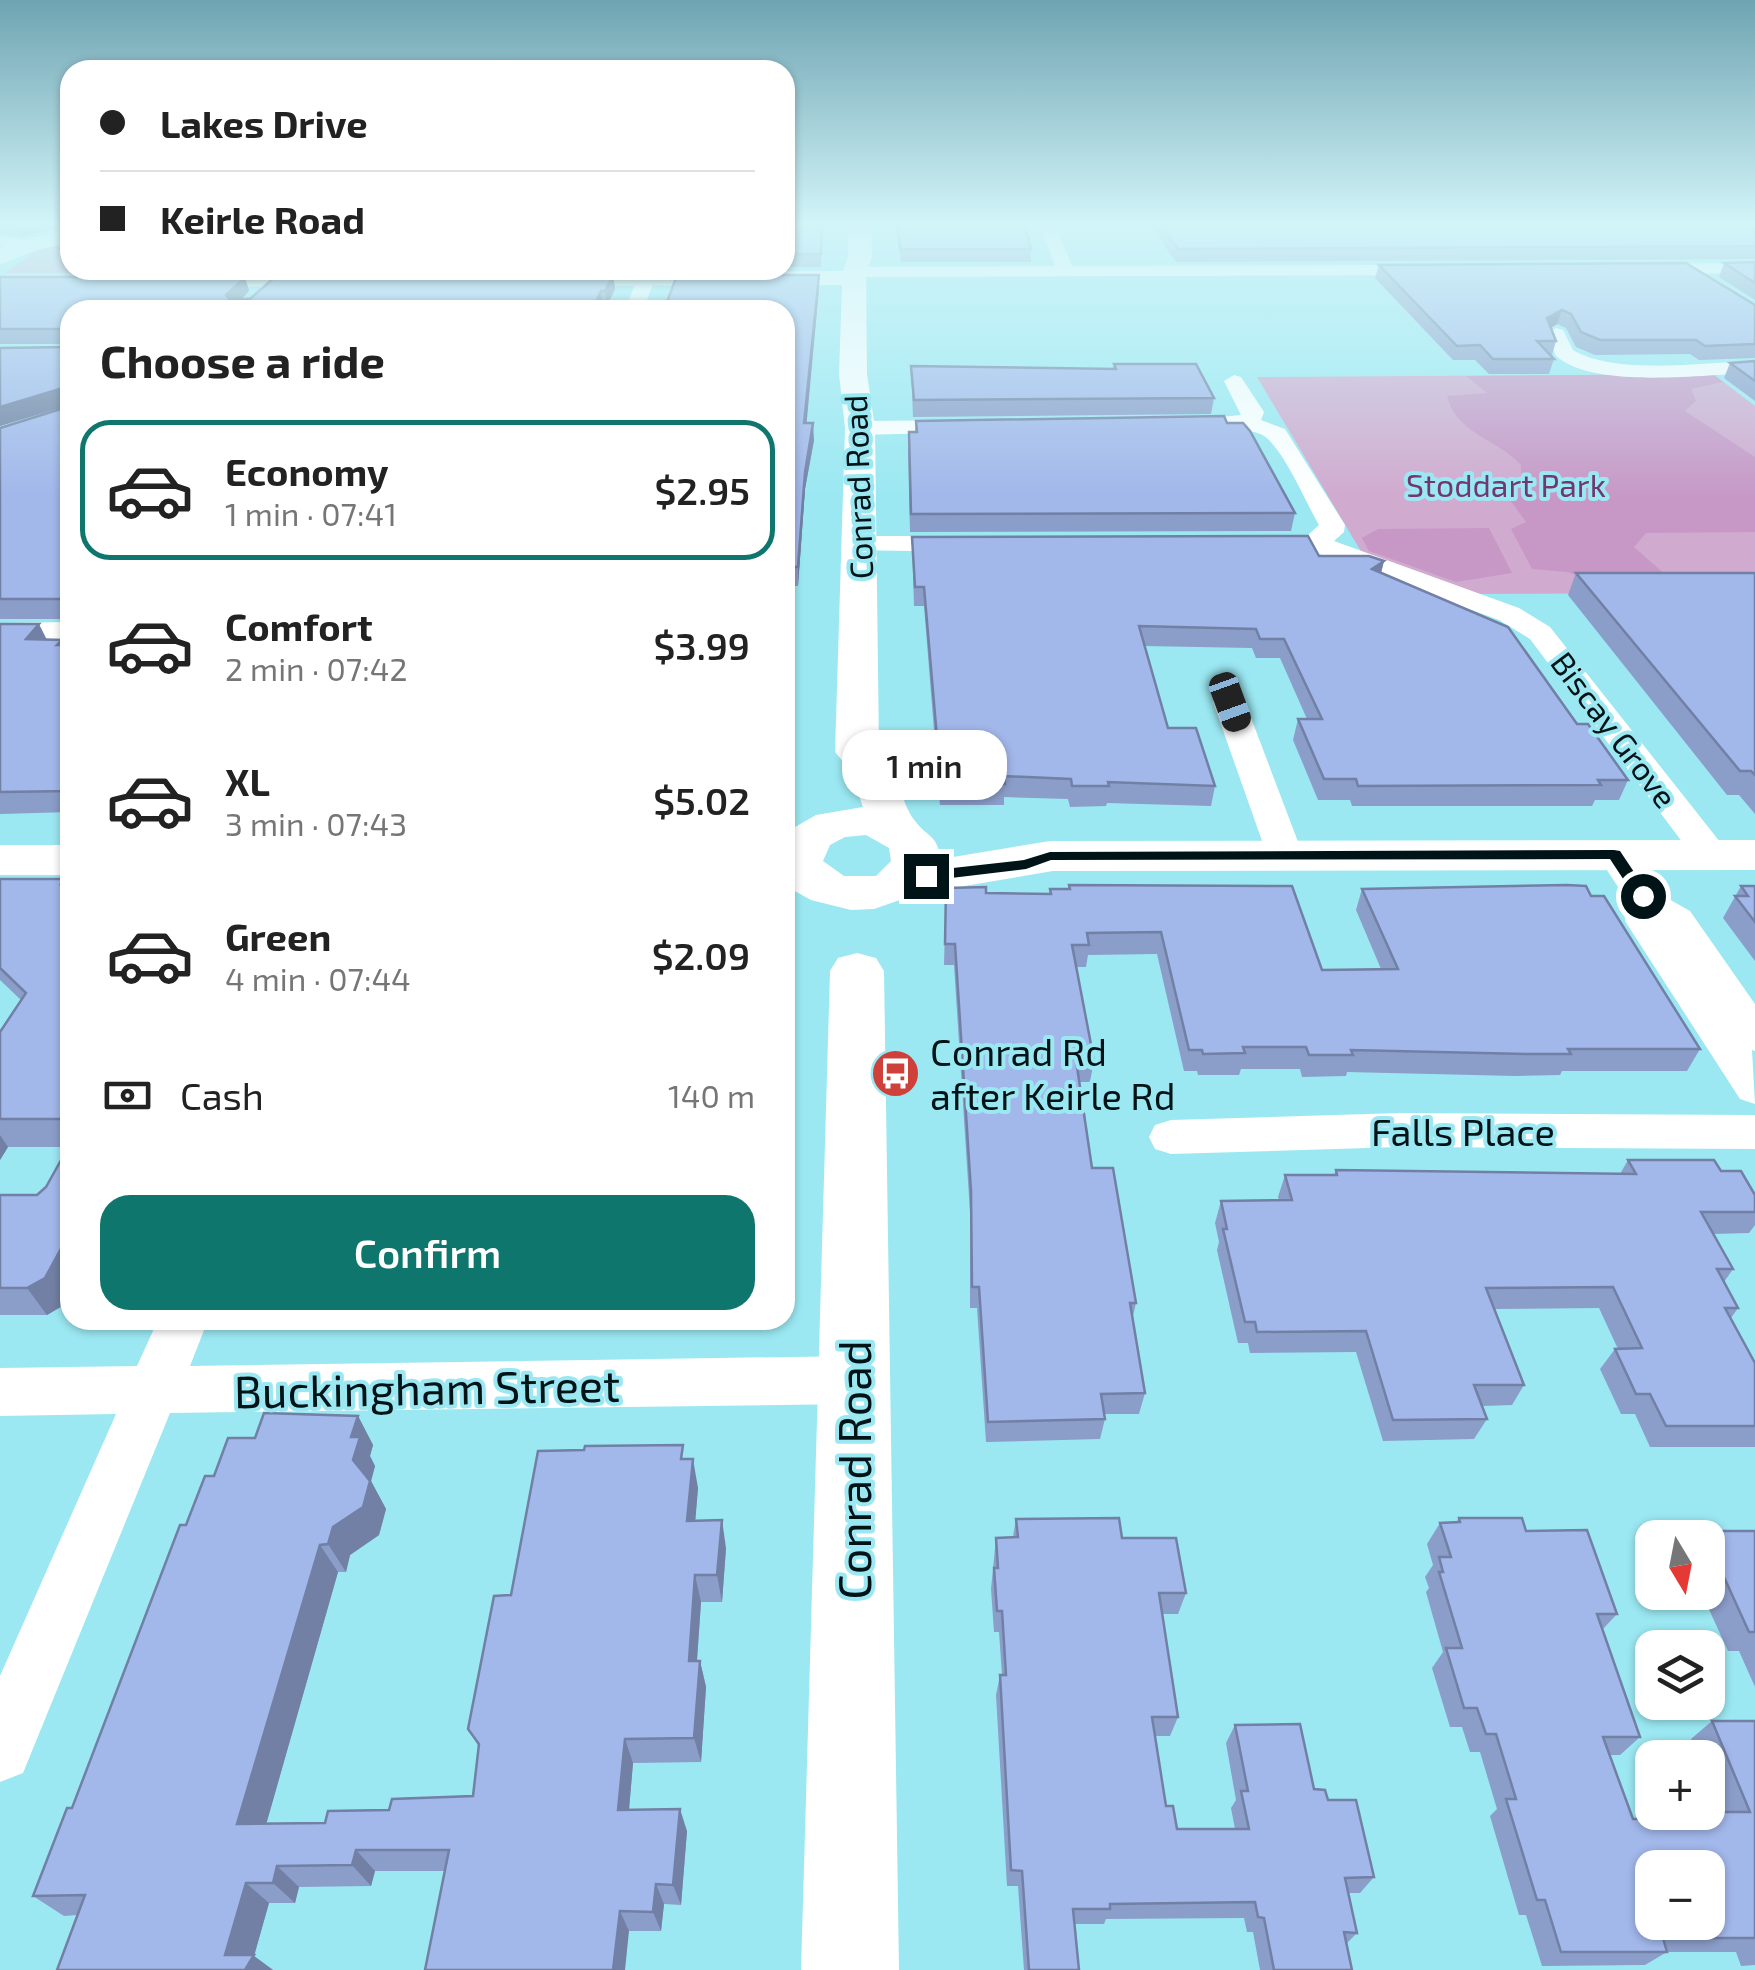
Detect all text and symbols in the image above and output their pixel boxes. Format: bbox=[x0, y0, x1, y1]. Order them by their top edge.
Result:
text: Lakes Drive bbox=[160, 100, 368, 146]
text: Keirle Road bbox=[160, 196, 365, 242]
text: Choose a ride bbox=[100, 333, 385, 387]
street label: Conrad Road bbox=[835, 394, 879, 580]
icon: car bbox=[105, 445, 195, 535]
text: Economy bbox=[225, 448, 389, 494]
park label: Stoddart Park bbox=[1406, 465, 1606, 503]
text: $2.95 bbox=[655, 467, 750, 513]
text: 1 min · 07:41 bbox=[225, 494, 397, 532]
icon: car bbox=[105, 600, 195, 690]
text: Comfort bbox=[225, 603, 373, 649]
text: $3.99 bbox=[654, 622, 750, 668]
street label: Biscay Grove bbox=[1544, 644, 1686, 814]
text: 2 min · 07:42 bbox=[225, 649, 407, 687]
car bbox=[1206, 669, 1254, 735]
callout: 1 min bbox=[844, 731, 1008, 801]
text: 1 min bbox=[887, 746, 962, 784]
icon: car bbox=[105, 755, 195, 845]
text: XL bbox=[225, 758, 270, 804]
text: $5.02 bbox=[653, 777, 750, 823]
text: 3 min · 07:43 bbox=[225, 804, 407, 842]
route end bbox=[904, 854, 949, 899]
route start bbox=[1621, 874, 1666, 919]
icon: car bbox=[105, 910, 195, 1000]
text: Green bbox=[225, 913, 331, 959]
text: $2.09 bbox=[652, 932, 750, 978]
text: 4 min · 07:44 bbox=[225, 959, 411, 997]
place label: Conrad Rd after Keirle Rd bbox=[930, 1028, 1176, 1118]
bus stop icon: Conrad Rd after Keirle Rd bbox=[869, 1047, 921, 1099]
icon: cash bbox=[100, 1068, 155, 1123]
text: Cash bbox=[180, 1072, 264, 1118]
text: 140 m bbox=[668, 1076, 755, 1114]
street label: Falls Place bbox=[1371, 1108, 1555, 1154]
button: Confirm bbox=[100, 1195, 755, 1310]
street label: Conrad Road bbox=[826, 1340, 880, 1600]
street label: Buckingham Street bbox=[233, 1357, 621, 1417]
north arrow bbox=[1635, 1520, 1725, 1610]
map controls bbox=[1635, 1520, 1725, 1940]
button: layers bbox=[1635, 1630, 1725, 1720]
button: + bbox=[1635, 1740, 1725, 1830]
button: − bbox=[1635, 1850, 1725, 1940]

